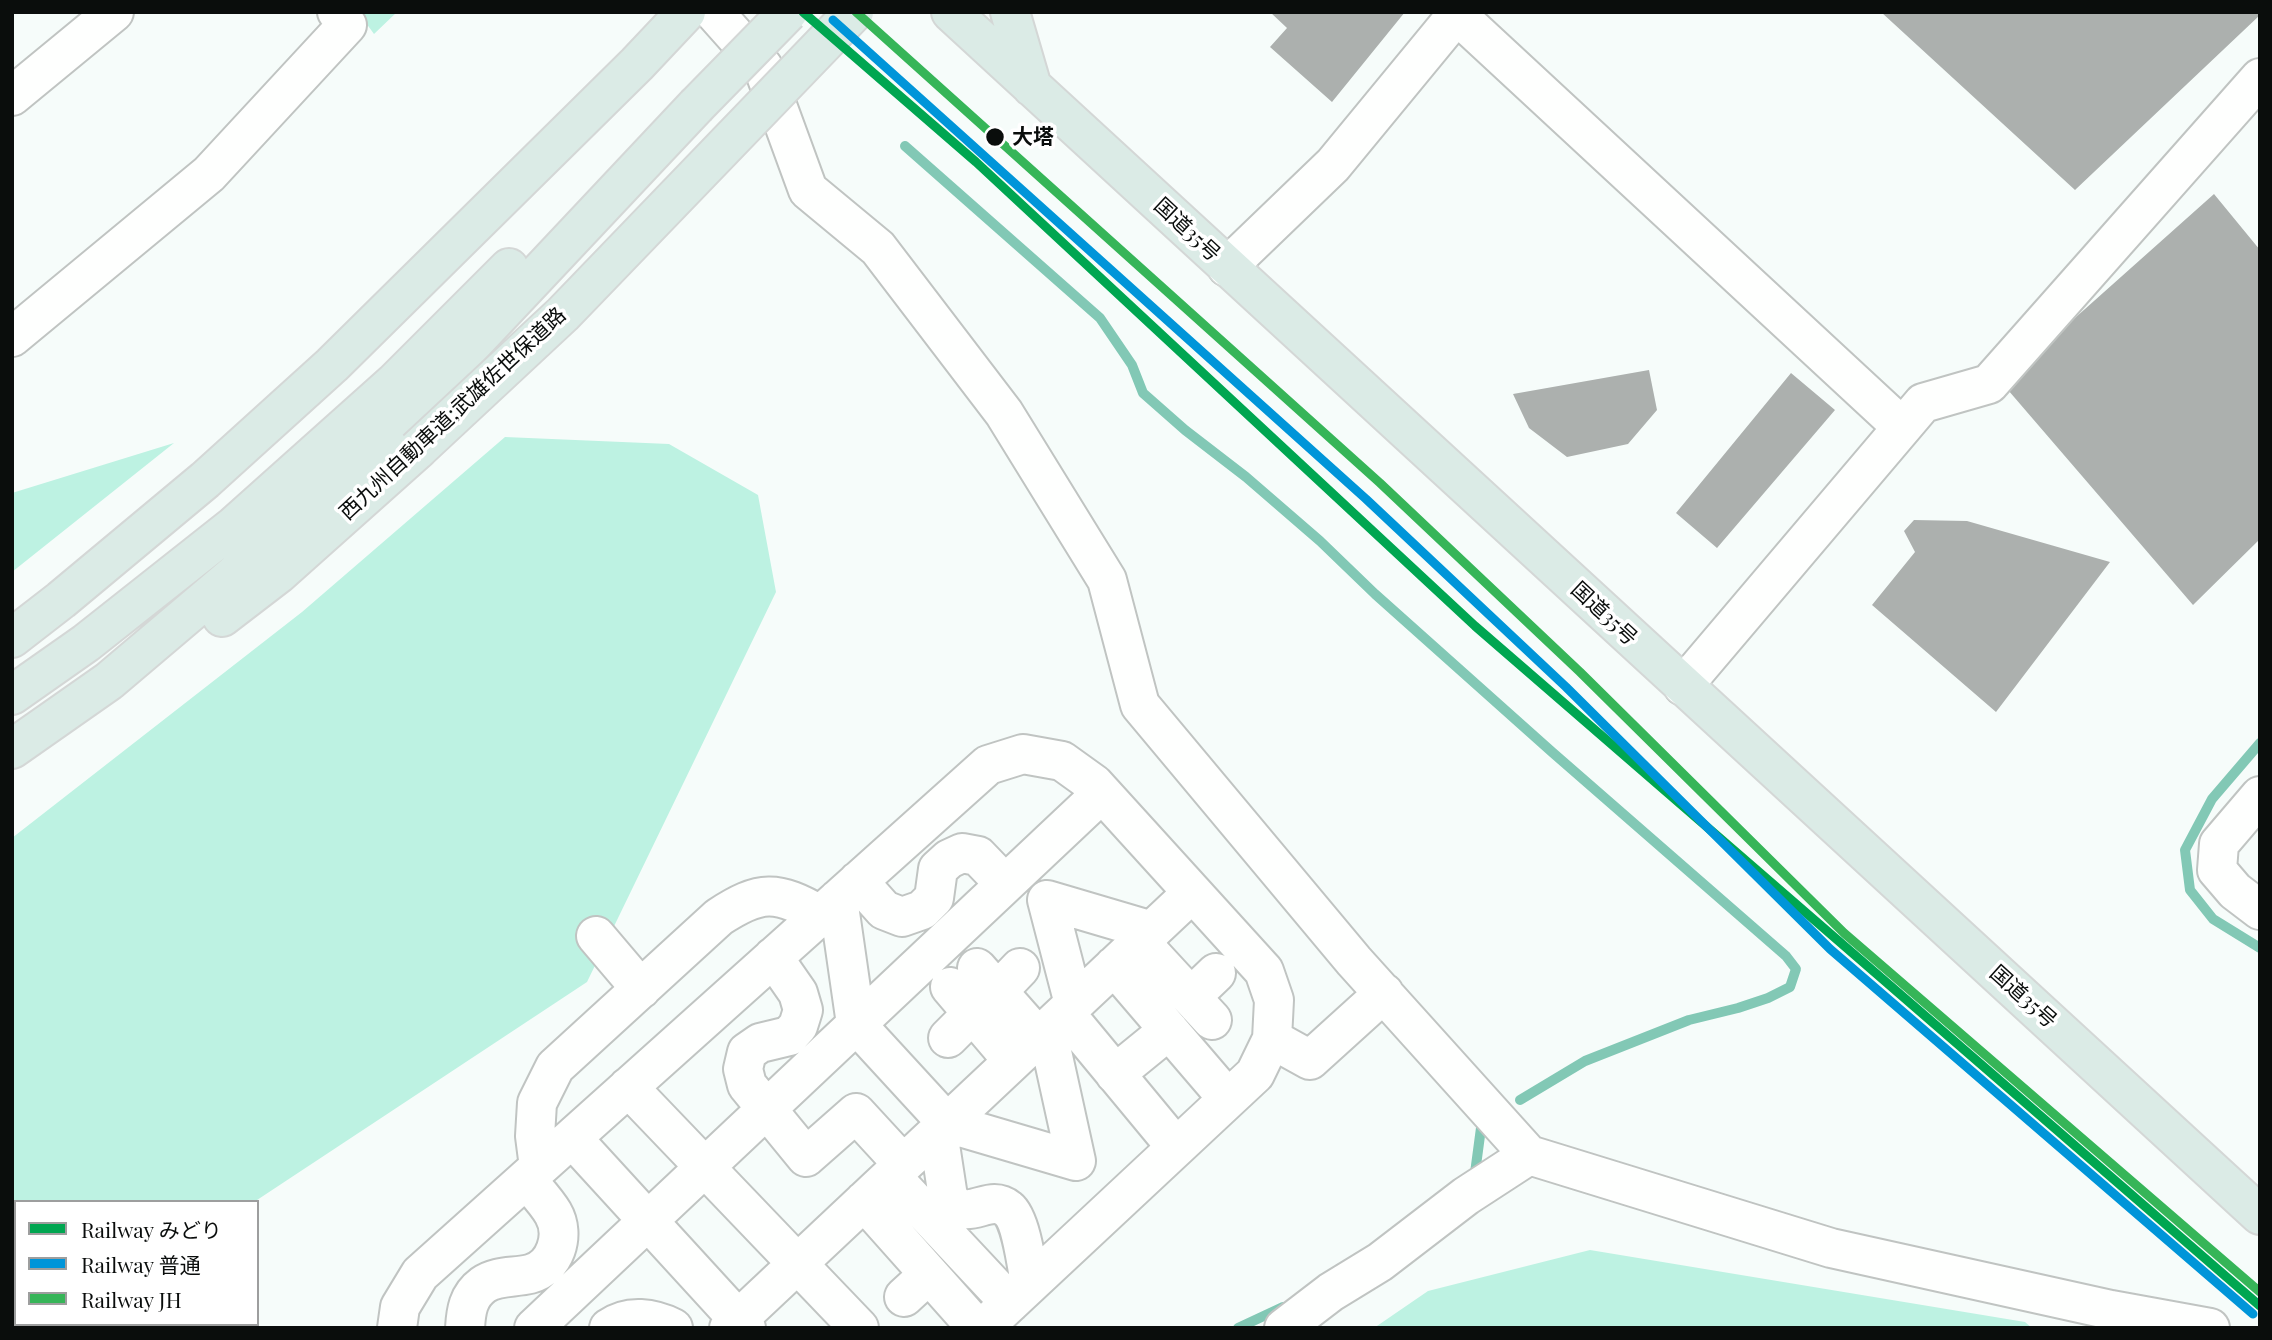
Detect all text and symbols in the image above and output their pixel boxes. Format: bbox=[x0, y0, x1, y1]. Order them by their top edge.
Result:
place label: 大塔 bbox=[1012, 124, 1054, 150]
marker: 大塔 bbox=[984, 126, 1006, 148]
street label: 国道35号 bbox=[1149, 193, 1225, 267]
street label: 西九州自動車道;武雄佐世保道路 bbox=[335, 302, 571, 526]
street label: 国道35号 bbox=[1566, 577, 1642, 651]
street label: 国道35号 bbox=[1984, 960, 2062, 1034]
legend bbox=[14, 1200, 259, 1326]
text: Railway みどり bbox=[81, 1215, 222, 1243]
text: Railway 普通 bbox=[81, 1250, 201, 1278]
text: Railway JH bbox=[81, 1285, 182, 1313]

